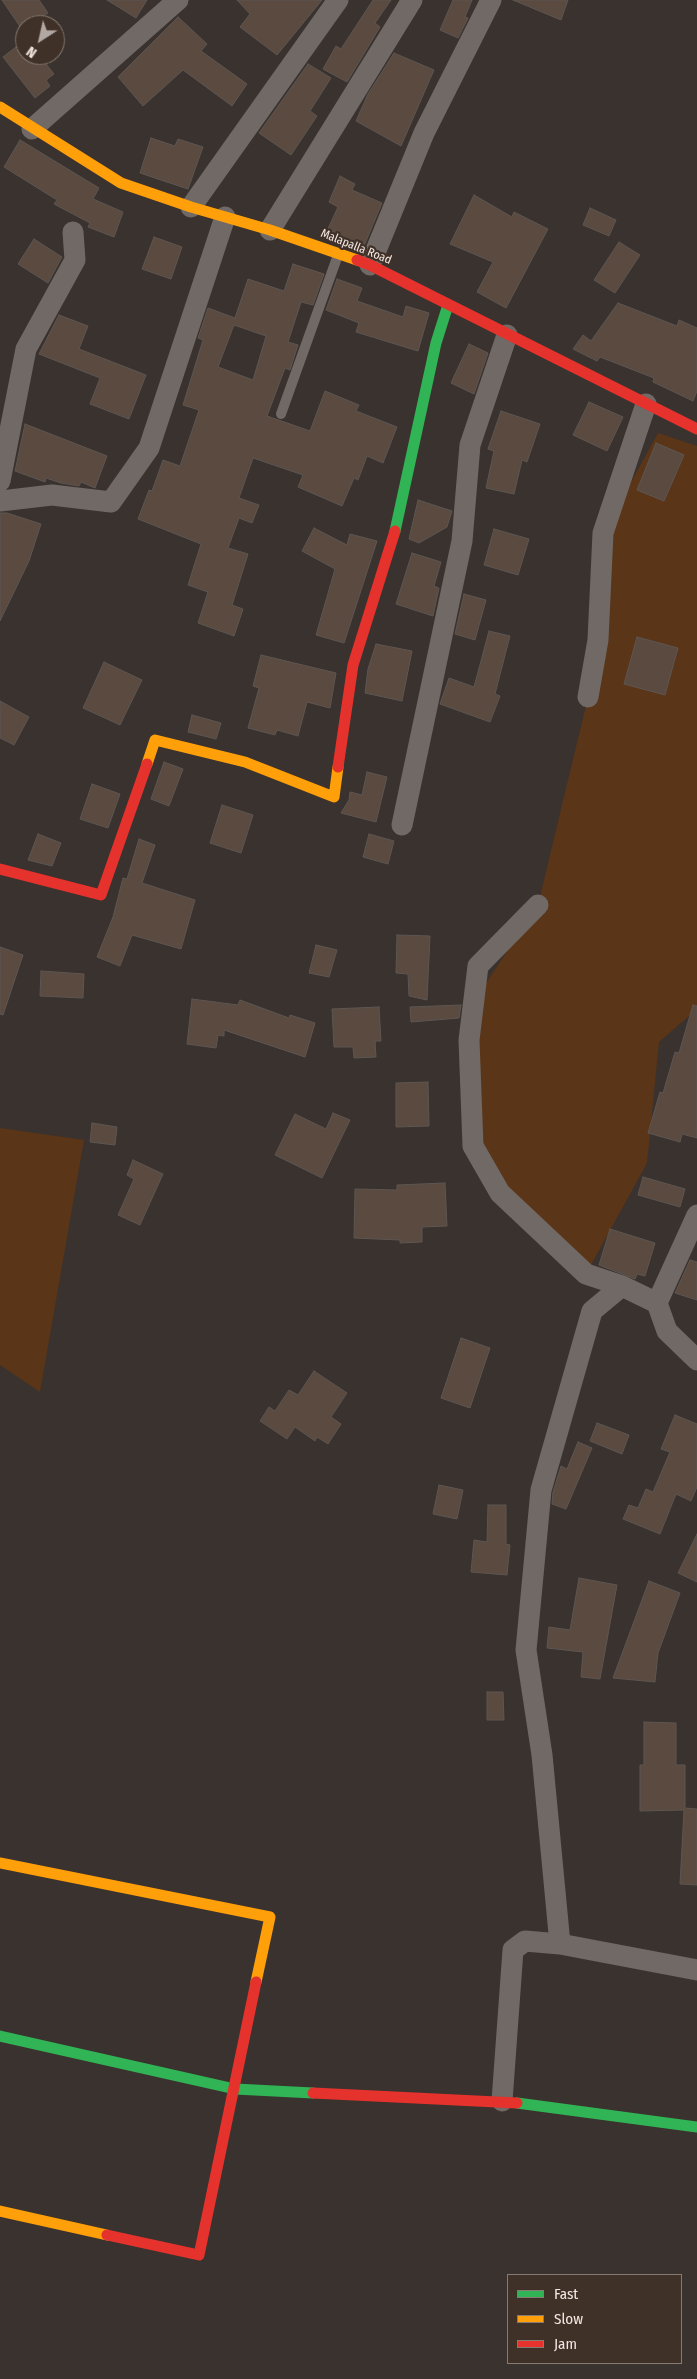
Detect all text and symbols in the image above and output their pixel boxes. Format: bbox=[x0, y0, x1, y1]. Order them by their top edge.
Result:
north arrow bbox=[15, 15, 65, 65]
text: N bbox=[23, 43, 40, 61]
street label: Malapalla Road bbox=[318, 226, 394, 268]
legend bbox=[507, 2274, 682, 2364]
text: Fast bbox=[554, 2285, 578, 2303]
text: Slow bbox=[554, 2310, 583, 2328]
text: Jam bbox=[554, 2335, 577, 2353]

